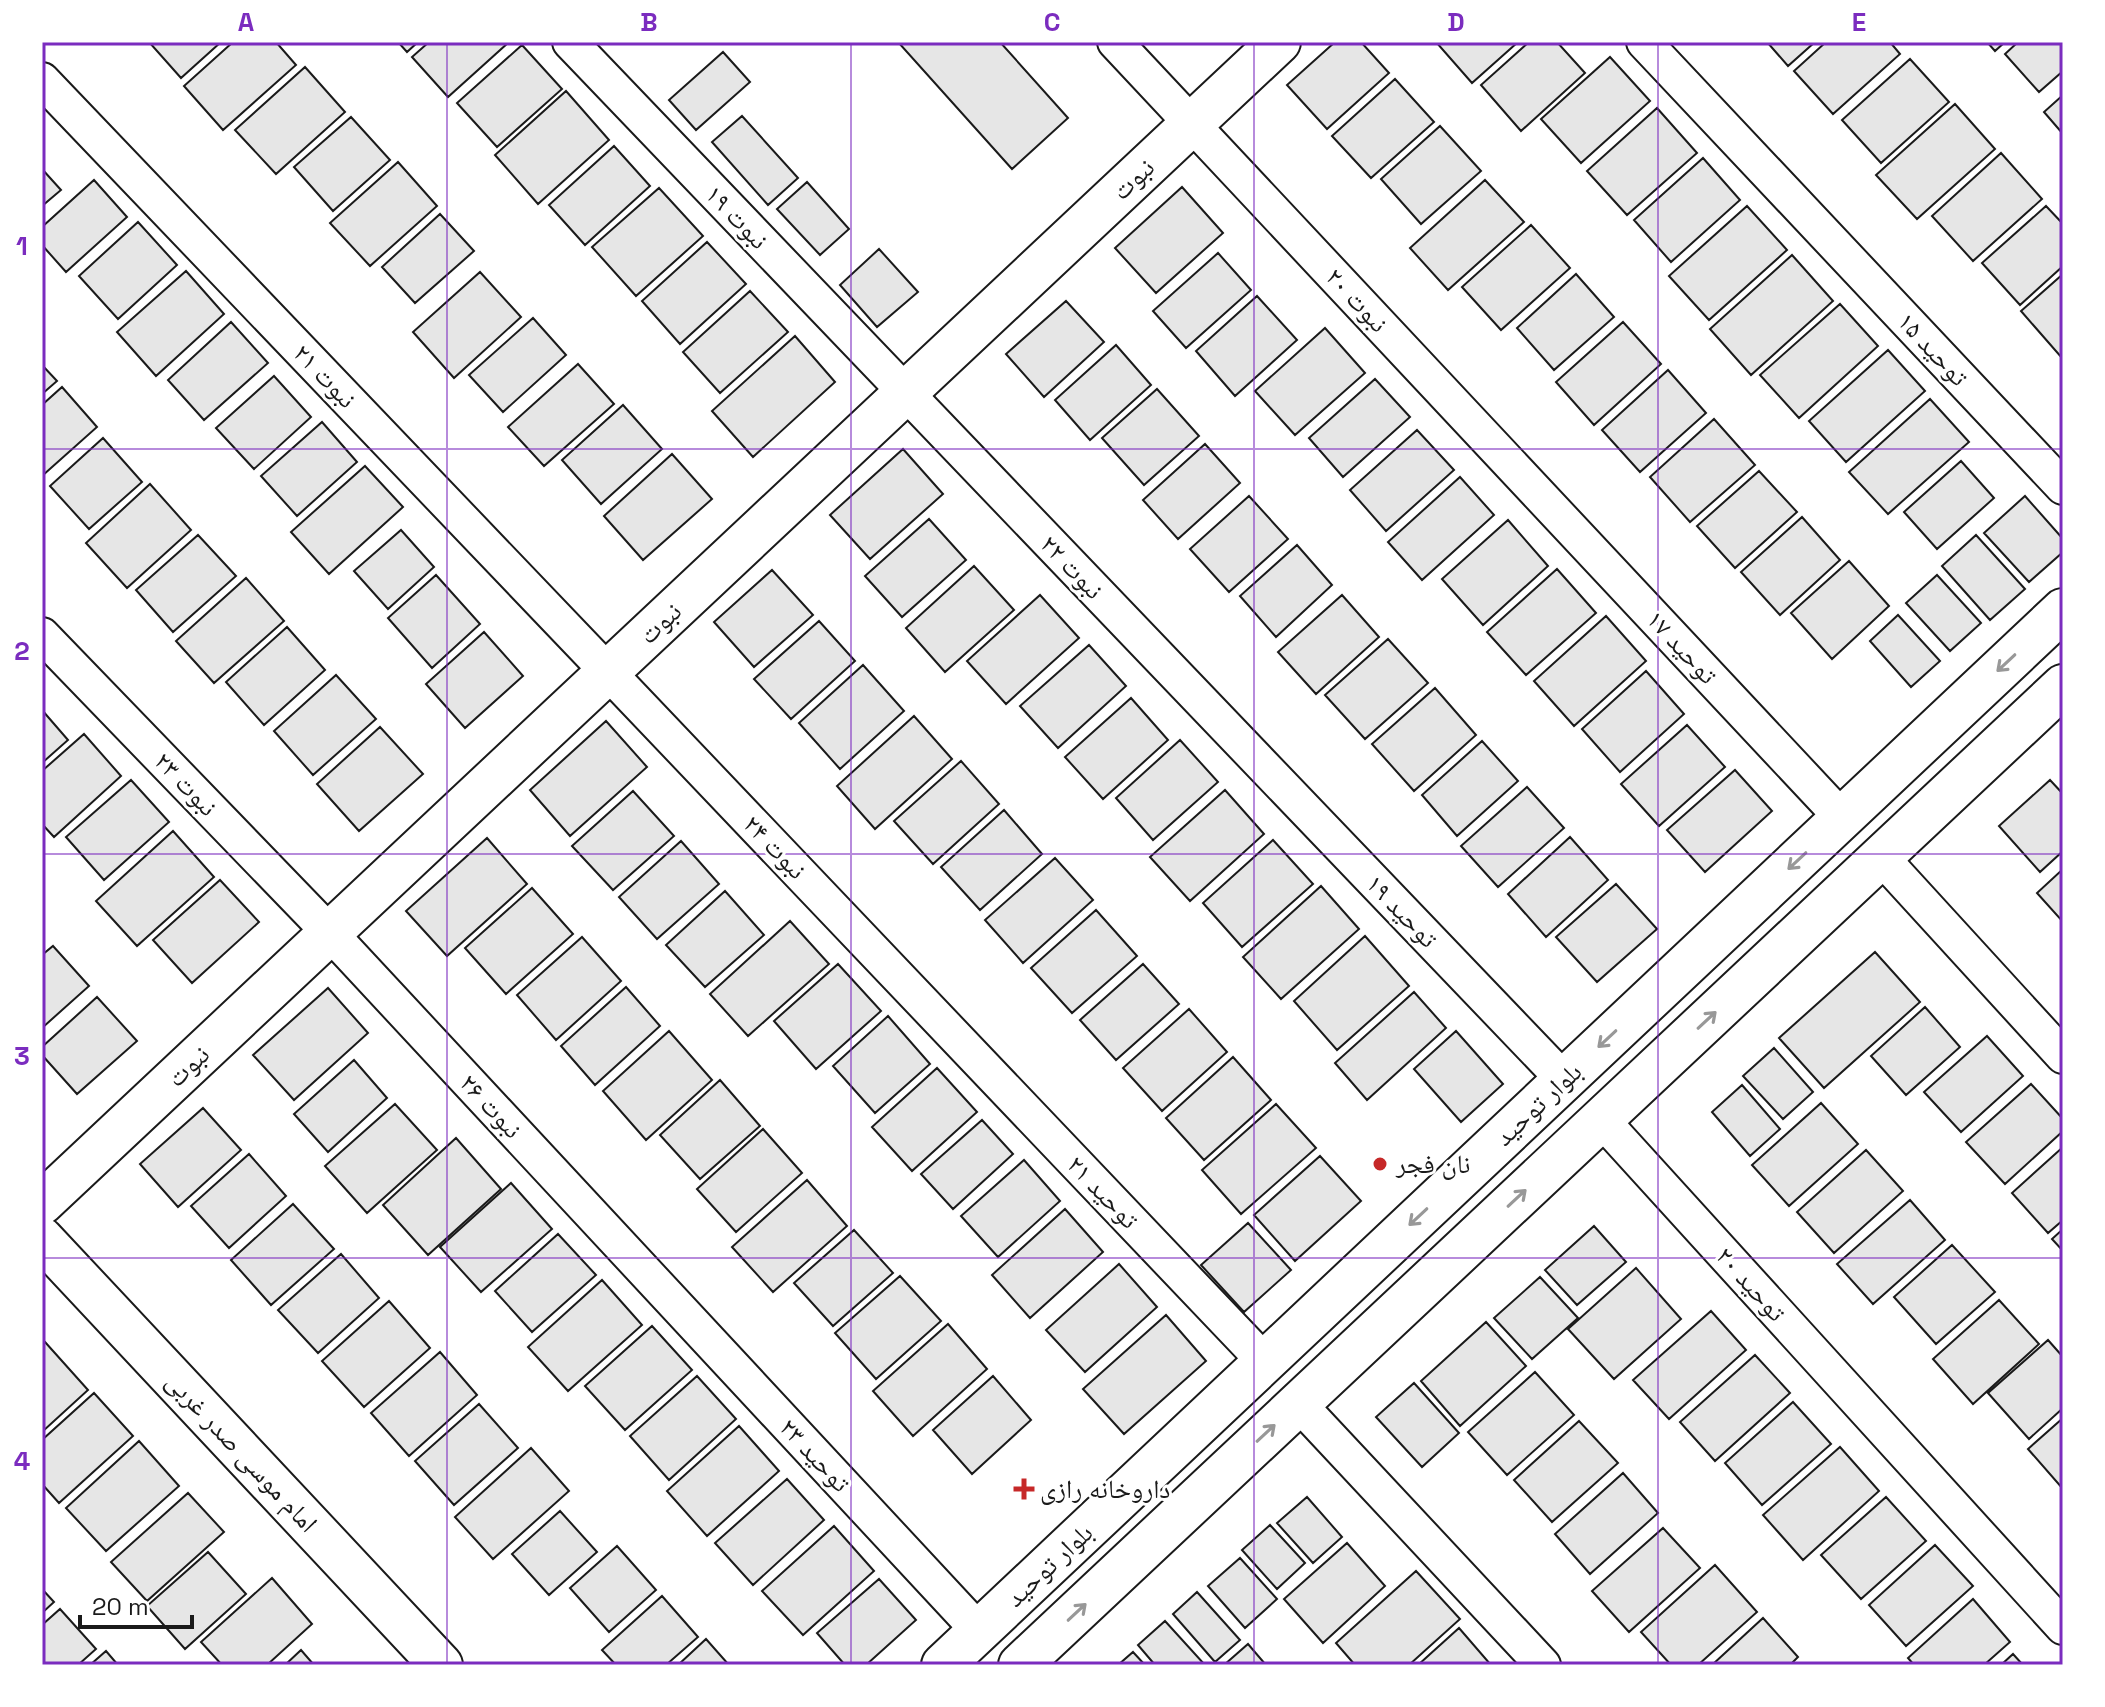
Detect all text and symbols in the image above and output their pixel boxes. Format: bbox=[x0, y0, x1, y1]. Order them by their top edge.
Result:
text: A bbox=[238, 5, 255, 39]
text: B bbox=[640, 5, 658, 39]
text: C bbox=[1044, 5, 1060, 39]
text: D bbox=[1447, 5, 1465, 39]
text: E bbox=[1852, 5, 1866, 39]
street label: نبوت bbox=[1104, 151, 1162, 207]
street label: نبوت ۱۹ bbox=[698, 177, 776, 257]
text: 1 bbox=[16, 229, 28, 263]
street label: نبوت ۲۰ bbox=[1318, 260, 1396, 340]
street label: توحید ۱۵ bbox=[1890, 305, 1976, 394]
street label: نبوت ۲۱ bbox=[286, 336, 364, 416]
street label: نبوت ۲۲ bbox=[1033, 527, 1111, 607]
street label: نبوت bbox=[631, 595, 689, 651]
street label: توحید ۱۷ bbox=[1639, 603, 1725, 692]
text: 2 bbox=[14, 634, 30, 668]
one-way arrow bbox=[1996, 654, 2016, 673]
street label: نبوت ۲۳ bbox=[147, 744, 225, 824]
street label: نبوت ۲۴ bbox=[736, 807, 814, 887]
one-way arrow bbox=[1787, 851, 1807, 869]
street label: توحید ۱۹ bbox=[1359, 867, 1446, 955]
one-way arrow bbox=[1696, 1012, 1716, 1030]
one-way arrow bbox=[1598, 1029, 1618, 1047]
street label: نبوت bbox=[159, 1038, 217, 1094]
text: 3 bbox=[14, 1039, 30, 1073]
street label: بلوار توحید bbox=[1487, 1055, 1589, 1153]
street label: نبوت ۲۶ bbox=[452, 1066, 530, 1146]
place label: نان فجر bbox=[1395, 1147, 1470, 1181]
street label: توحید ۲۱ bbox=[1060, 1148, 1147, 1236]
marker: نان فجر bbox=[1371, 1155, 1389, 1173]
one-way arrow bbox=[1507, 1189, 1527, 1208]
one-way arrow bbox=[1408, 1208, 1428, 1227]
street label: توحید ۲۰ bbox=[1708, 1239, 1794, 1329]
street label: امام موسی صدر غربی bbox=[158, 1364, 325, 1540]
street label: توحید ۲۳ bbox=[772, 1411, 858, 1500]
one-way arrow bbox=[1256, 1424, 1276, 1443]
text: 4 bbox=[14, 1444, 30, 1478]
place label: داروخانه رازی bbox=[1040, 1472, 1170, 1506]
marker: داروخانه رازی bbox=[1015, 1480, 1033, 1498]
street label: بلوار توحید bbox=[998, 1516, 1100, 1614]
scale bar bbox=[80, 1579, 192, 1629]
text: 20 m bbox=[92, 1591, 149, 1622]
one-way arrow bbox=[1066, 1603, 1086, 1621]

